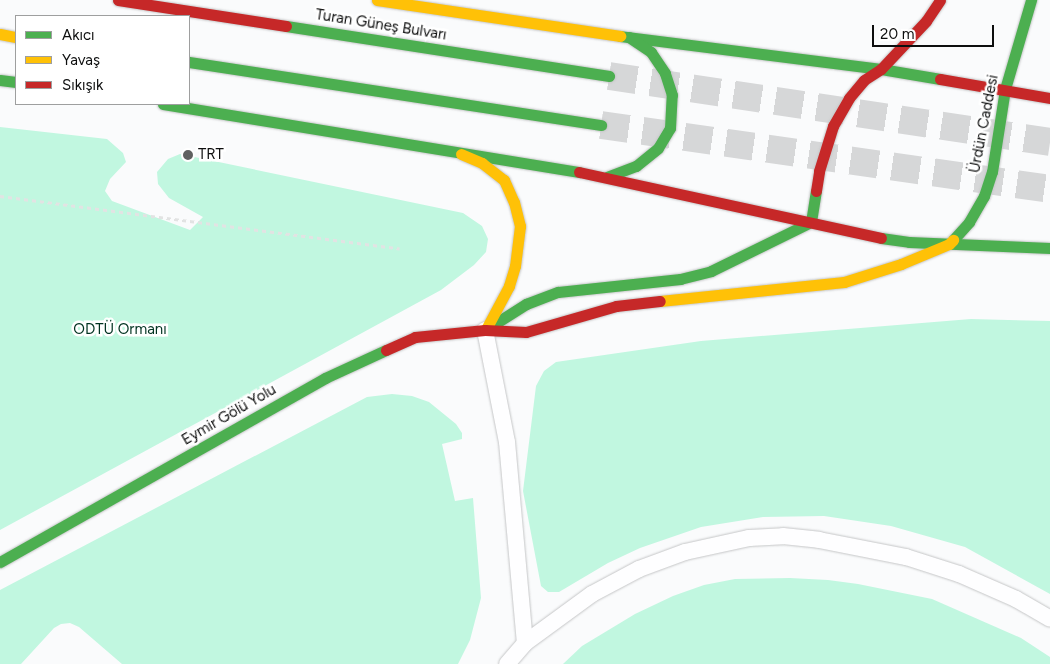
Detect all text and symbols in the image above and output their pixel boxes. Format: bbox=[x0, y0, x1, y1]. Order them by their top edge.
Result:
street label: Turan Güneş Bulvarı bbox=[314, 6, 448, 44]
legend bbox=[15, 15, 190, 105]
scale bar bbox=[875, 15, 998, 47]
text: 20 m bbox=[880, 25, 914, 43]
text: Akıcı bbox=[62, 26, 95, 44]
text: Yavaş bbox=[62, 51, 100, 69]
street label: Ürdün Caddesi bbox=[966, 73, 1002, 175]
text: Sıkışık bbox=[62, 76, 103, 94]
place label: TRT bbox=[198, 146, 224, 164]
marker: TRT bbox=[182, 149, 194, 161]
park label: ODTÜ Ormanı bbox=[73, 321, 167, 339]
street label: Eymir Gölü Yolu bbox=[179, 381, 279, 449]

